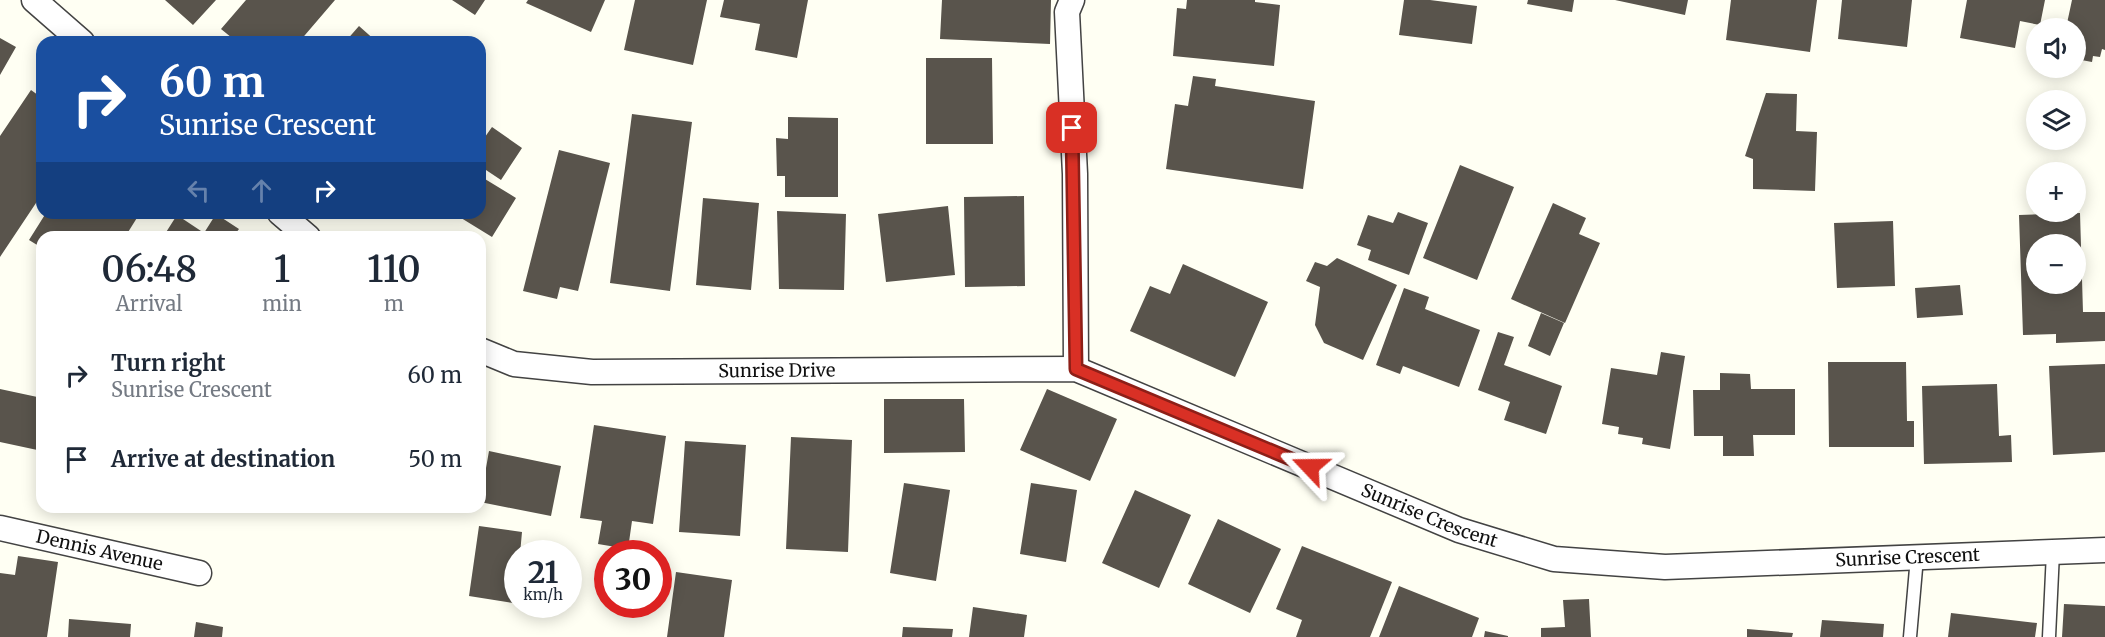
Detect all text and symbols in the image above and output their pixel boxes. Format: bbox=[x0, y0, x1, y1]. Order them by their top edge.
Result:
map controls bbox=[2026, 18, 2086, 294]
button: sound bbox=[2026, 18, 2086, 78]
text: 60 m bbox=[159, 56, 265, 108]
icon: right bbox=[60, 60, 138, 138]
button: layers bbox=[2026, 90, 2086, 150]
pin bbox=[1046, 102, 1097, 153]
text: Sunrise Crescent bbox=[159, 108, 376, 142]
icon: arrive bbox=[1055, 111, 1088, 144]
button: + bbox=[2026, 162, 2086, 222]
icon: left bbox=[182, 174, 215, 207]
icon: ahead bbox=[245, 174, 278, 207]
icon: right bbox=[308, 174, 341, 207]
button: − bbox=[2026, 234, 2086, 294]
text: 06:48 bbox=[101, 247, 197, 292]
text: 1 bbox=[274, 247, 290, 292]
text: 110 bbox=[367, 247, 421, 292]
text: Arrival bbox=[116, 291, 182, 316]
text: min bbox=[262, 291, 302, 316]
text: m bbox=[384, 291, 404, 316]
text: Turn right bbox=[111, 349, 225, 377]
street label: Sunrise Drive bbox=[718, 358, 835, 382]
icon: right bbox=[60, 359, 93, 392]
text: 60 m bbox=[408, 361, 462, 389]
text: Sunrise Crescent bbox=[111, 377, 272, 402]
position arrow bbox=[1278, 435, 1342, 499]
icon: arrive bbox=[60, 443, 93, 476]
text: Arrive at destination bbox=[111, 445, 335, 473]
text: 50 m bbox=[408, 445, 462, 473]
street label: Sunrise Crescent bbox=[1358, 478, 1501, 552]
street label: Dennis Avenue bbox=[34, 525, 165, 575]
speed limit sign: 30 bbox=[594, 540, 672, 618]
street label: Sunrise Crescent bbox=[1835, 543, 1980, 571]
text: 21 bbox=[528, 553, 558, 591]
text: km/h bbox=[523, 585, 563, 604]

